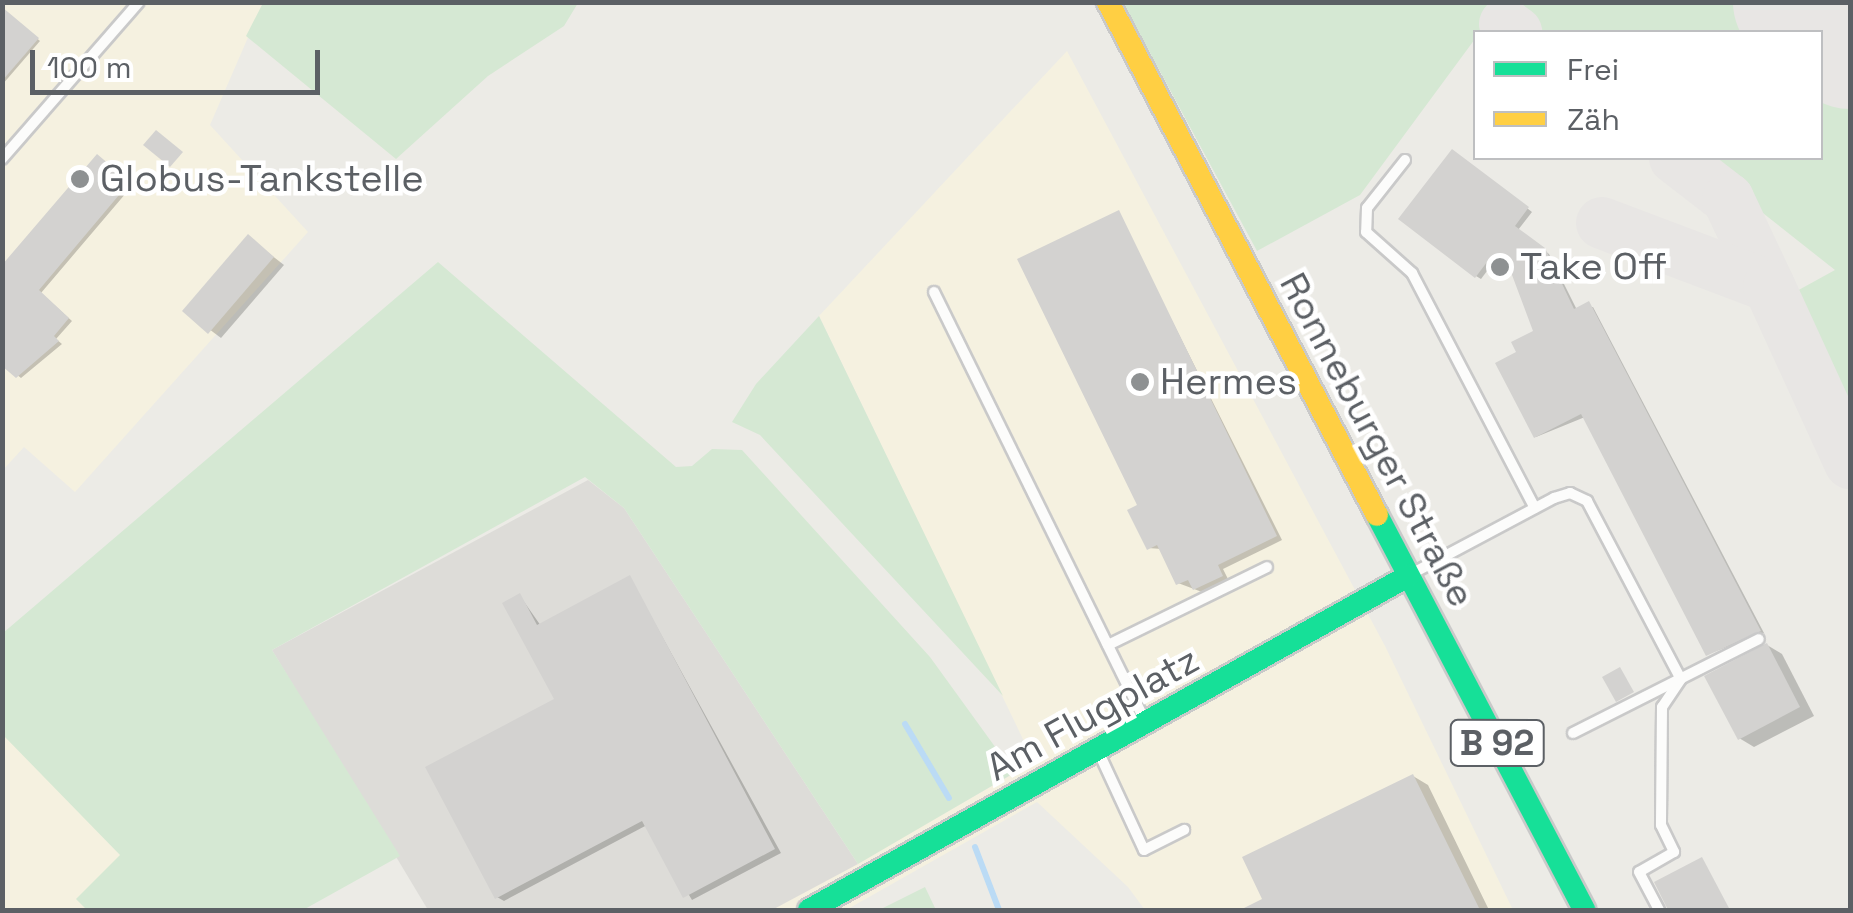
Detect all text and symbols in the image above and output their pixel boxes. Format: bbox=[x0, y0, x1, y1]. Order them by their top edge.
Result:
scale bar bbox=[35, 30, 325, 92]
legend bbox=[1473, 30, 1823, 160]
text: 100 m bbox=[47, 48, 132, 87]
text: Frei bbox=[1567, 50, 1619, 89]
text: Zäh bbox=[1567, 100, 1620, 139]
place label: Globus-Tankstelle bbox=[100, 156, 424, 202]
marker: Globus-Tankstelle bbox=[69, 168, 91, 190]
place label: Take Off bbox=[1520, 244, 1667, 290]
marker: Take Off bbox=[1489, 256, 1511, 278]
street label: Ronneburger Straße bbox=[1270, 265, 1484, 615]
place label: Hermes bbox=[1160, 359, 1297, 405]
marker: Hermes bbox=[1129, 371, 1151, 393]
street label: Am Flugplatz bbox=[979, 637, 1207, 791]
road number: B 92 bbox=[1450, 713, 1544, 773]

